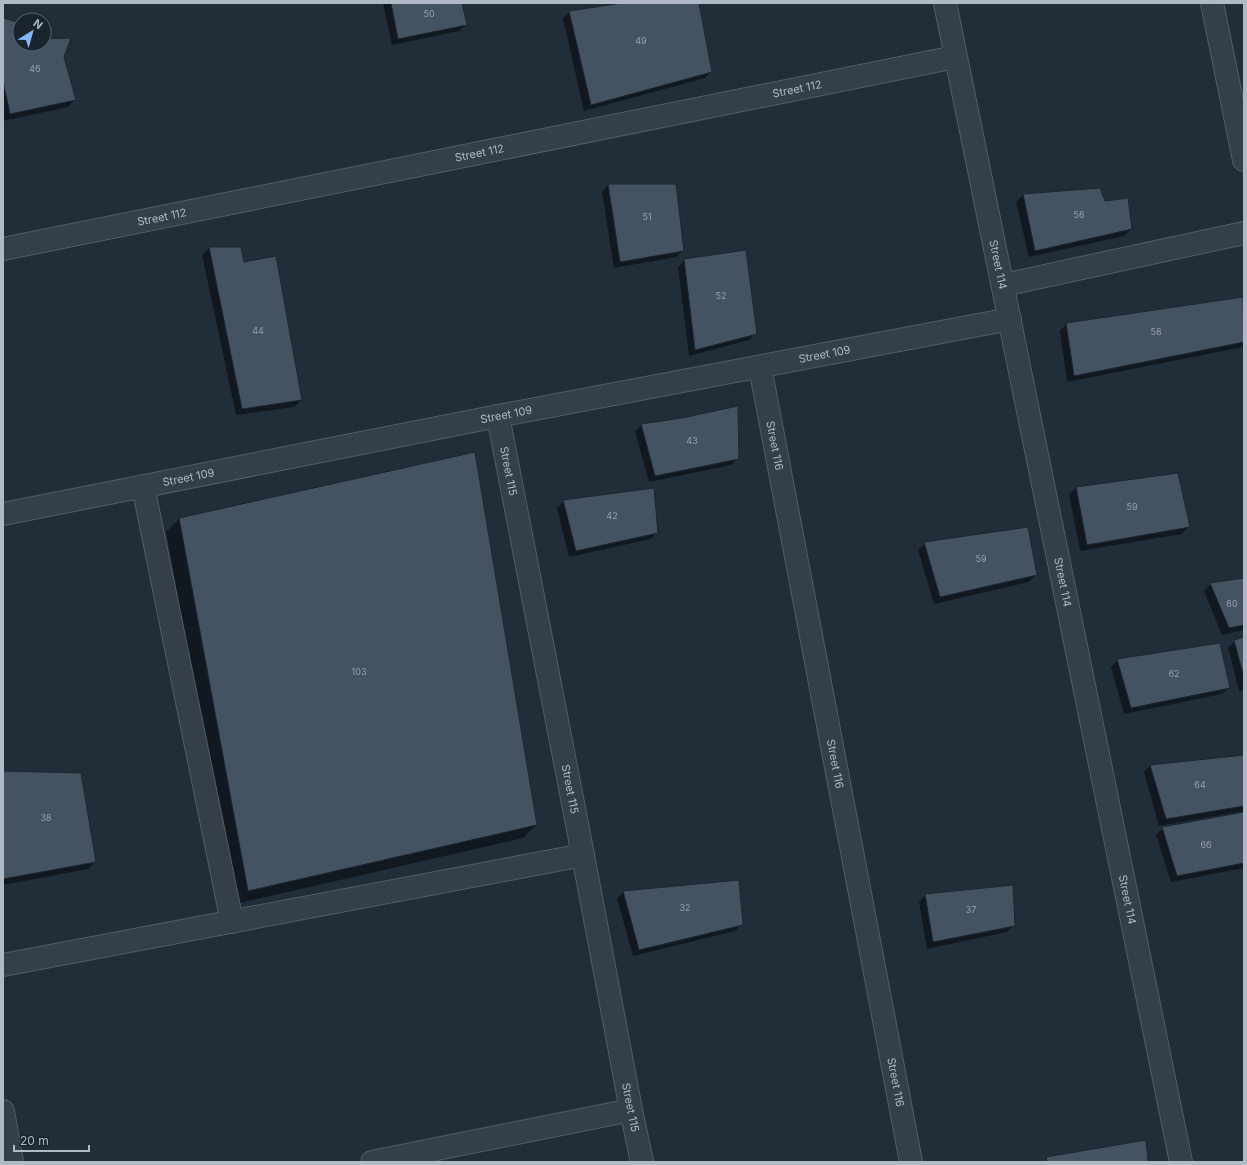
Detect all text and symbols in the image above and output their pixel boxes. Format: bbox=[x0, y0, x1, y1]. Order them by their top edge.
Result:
house number: 50 bbox=[423, 8, 435, 19]
north arrow bbox=[12, 12, 52, 52]
text: N bbox=[30, 16, 46, 32]
house number: 49 bbox=[635, 35, 647, 46]
house number: 46 bbox=[29, 63, 41, 74]
street label: Street 112 bbox=[771, 77, 823, 101]
street label: Street 112 bbox=[454, 141, 505, 165]
street label: Street 112 bbox=[136, 205, 188, 229]
house number: 56 bbox=[1073, 209, 1085, 220]
house number: 51 bbox=[642, 211, 652, 222]
street label: Street 114 bbox=[986, 239, 1010, 291]
house number: 52 bbox=[716, 290, 726, 301]
house number: 44 bbox=[252, 325, 264, 336]
house number: 58 bbox=[1150, 326, 1162, 337]
street label: Street 109 bbox=[798, 342, 852, 366]
street label: Street 109 bbox=[479, 403, 533, 426]
street label: Street 116 bbox=[763, 420, 787, 472]
house number: 43 bbox=[686, 435, 698, 446]
street label: Street 115 bbox=[497, 445, 520, 497]
street label: Street 109 bbox=[161, 465, 216, 489]
house number: 59 bbox=[1126, 501, 1138, 512]
house number: 42 bbox=[606, 510, 618, 521]
house number: 59 bbox=[975, 553, 987, 564]
street label: Street 114 bbox=[1051, 556, 1075, 608]
house number: 60 bbox=[1226, 598, 1238, 609]
house number: 103 bbox=[352, 666, 367, 677]
house number: 62 bbox=[1168, 668, 1180, 679]
street label: Street 116 bbox=[824, 738, 847, 790]
street label: Street 115 bbox=[559, 763, 582, 815]
house number: 64 bbox=[1194, 779, 1206, 790]
house number: 38 bbox=[40, 812, 52, 823]
house number: 66 bbox=[1200, 839, 1212, 850]
street label: Street 114 bbox=[1116, 874, 1139, 926]
house number: 32 bbox=[679, 902, 691, 913]
house number: 37 bbox=[966, 904, 976, 915]
street label: Street 116 bbox=[884, 1056, 907, 1108]
street label: Street 115 bbox=[619, 1082, 643, 1134]
scale bar bbox=[14, 1127, 89, 1153]
text: 20 m bbox=[20, 1133, 49, 1148]

